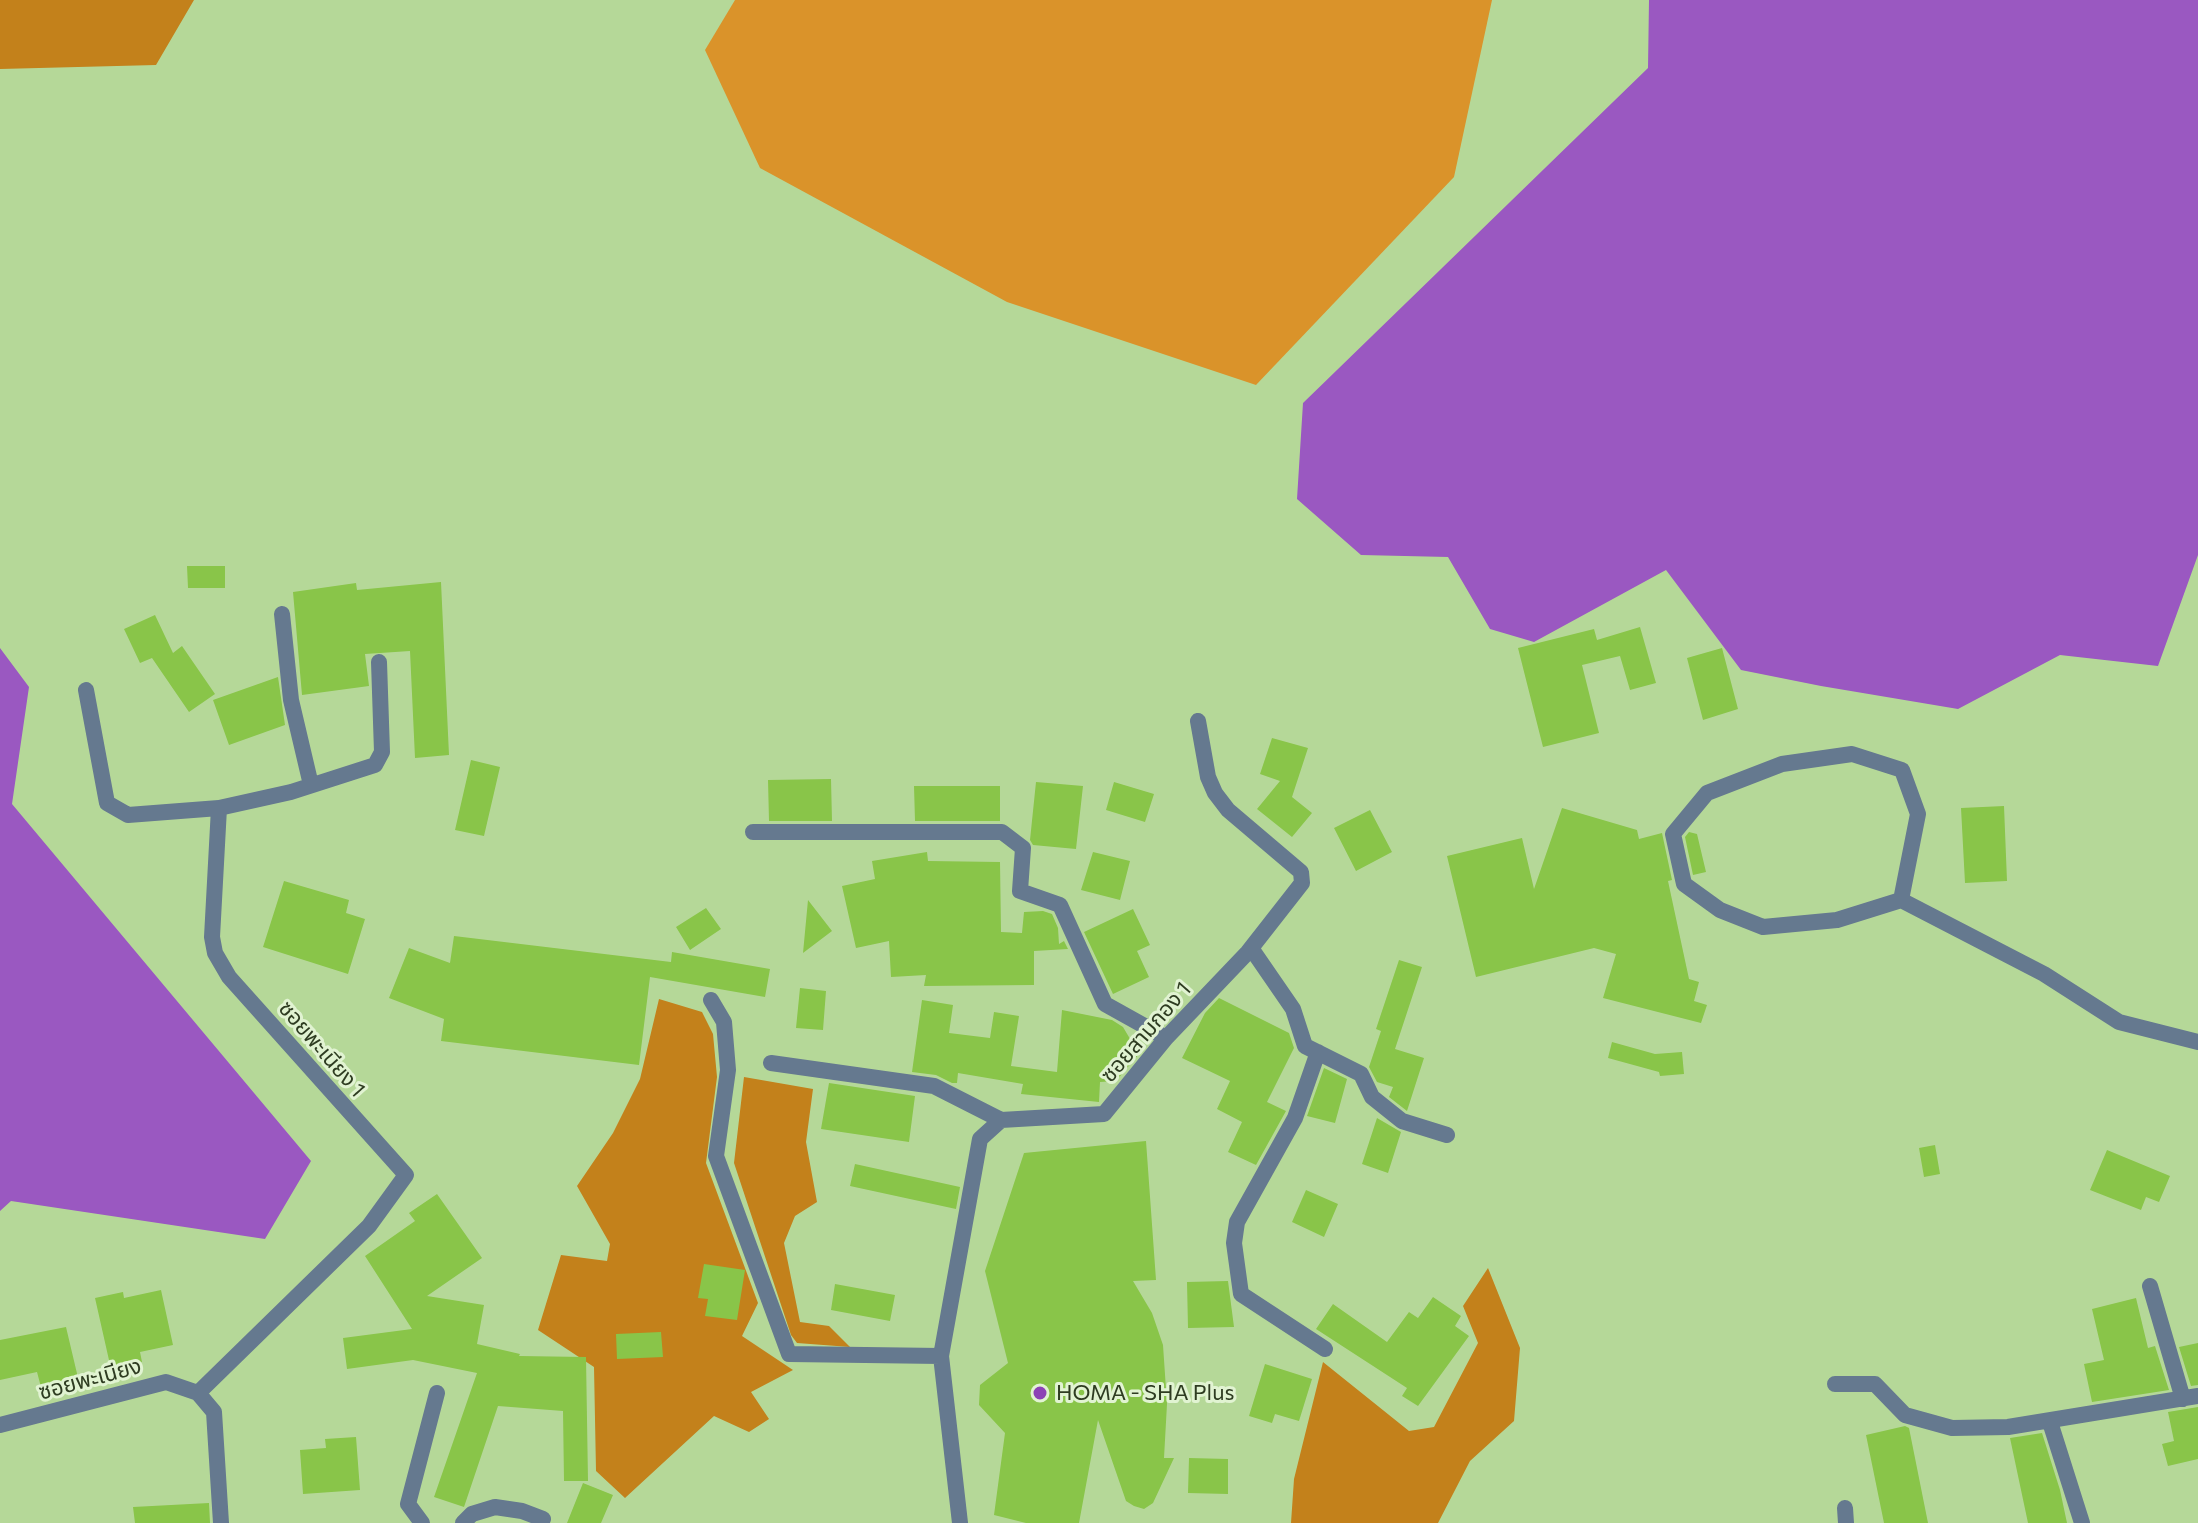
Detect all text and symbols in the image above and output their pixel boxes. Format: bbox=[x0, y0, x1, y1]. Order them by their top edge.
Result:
street label: ซอยสามกอง 1 bbox=[1095, 976, 1197, 1088]
street label: ซอยพะเนียง 1 bbox=[273, 995, 371, 1103]
street label: ซอยพะเนียง bbox=[36, 1353, 144, 1405]
place label: HOMA - SHA Plus bbox=[1056, 1380, 1234, 1406]
marker: HOMA - SHA Plus bbox=[1031, 1384, 1049, 1402]

